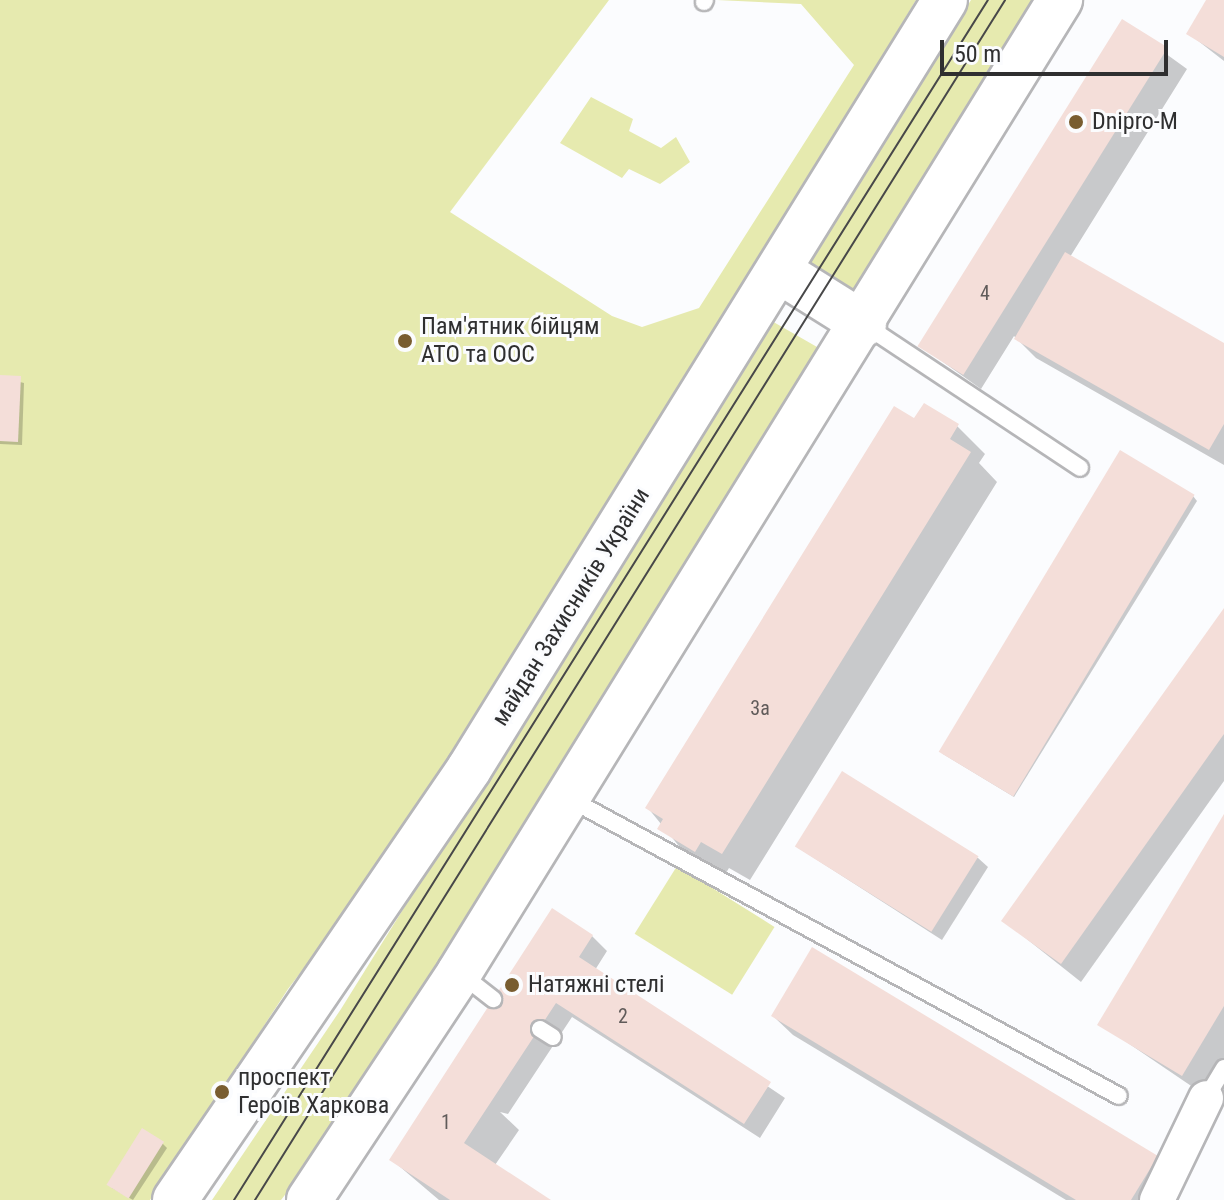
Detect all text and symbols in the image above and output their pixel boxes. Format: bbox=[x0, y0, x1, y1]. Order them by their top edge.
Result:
scale bar bbox=[944, 24, 1172, 74]
text: 50 m bbox=[954, 40, 1001, 68]
place label: Dnipro-M bbox=[1092, 108, 1178, 136]
marker: Dnipro-M bbox=[1067, 113, 1085, 131]
house number: 4 bbox=[980, 281, 990, 305]
place label: Пам'ятник бійцям АТО та ООС bbox=[421, 313, 600, 369]
marker: Пам'ятник бійцям АТО та ООС bbox=[396, 332, 414, 350]
street label: майдан Захисників України bbox=[486, 483, 656, 731]
house number: 3а bbox=[750, 696, 770, 720]
place label: Натяжні стелі bbox=[528, 971, 664, 999]
marker: Натяжні стелі bbox=[503, 976, 521, 994]
house number: 2 bbox=[618, 1004, 628, 1028]
place label: проспект Героїв Харкова bbox=[238, 1064, 389, 1120]
marker: проспект Героїв Харкова bbox=[213, 1083, 231, 1101]
house number: 1 bbox=[441, 1110, 451, 1134]

